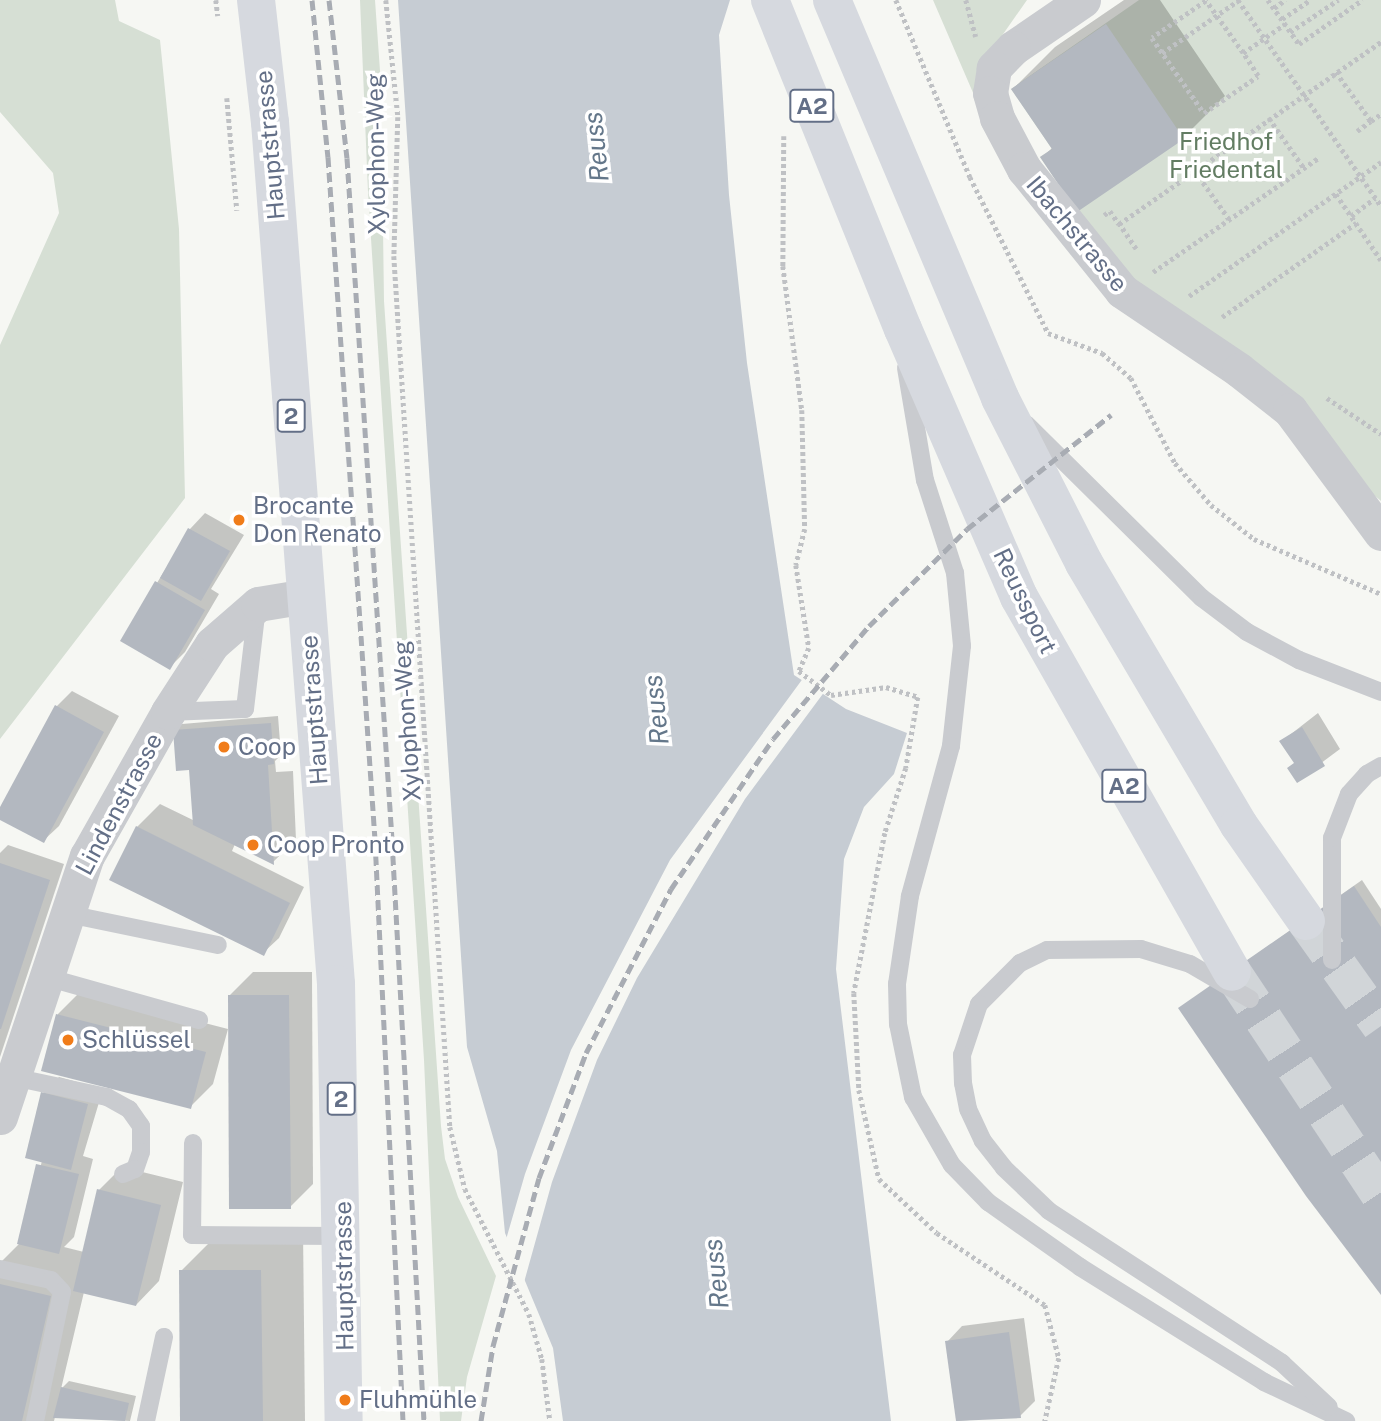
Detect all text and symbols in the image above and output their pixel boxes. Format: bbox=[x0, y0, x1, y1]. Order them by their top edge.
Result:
street label: Hauptstrasse bbox=[249, 69, 291, 221]
street label: Xylophon-Weg bbox=[360, 73, 392, 235]
road number: A2 bbox=[789, 86, 835, 125]
water label: Reuss bbox=[577, 110, 615, 184]
park label: Friedhof Friedental bbox=[1169, 128, 1283, 184]
street label: Ibachstrasse bbox=[1020, 170, 1134, 298]
road number: 2 bbox=[275, 396, 307, 436]
place label: Brocante Don Renato bbox=[253, 492, 381, 548]
marker: Brocante Don Renato bbox=[231, 512, 247, 528]
street label: Reussport bbox=[987, 544, 1063, 658]
street label: Hauptstrasse bbox=[294, 634, 334, 786]
street label: Xylophon-Weg bbox=[387, 639, 427, 803]
water label: Reuss bbox=[637, 673, 675, 747]
street label: Lindenstrasse bbox=[70, 728, 168, 880]
place label: Coop bbox=[238, 733, 296, 761]
marker: Coop bbox=[216, 739, 232, 755]
road number: A2 bbox=[1101, 766, 1147, 806]
place label: Coop Pronto bbox=[267, 831, 405, 859]
marker: Coop Pronto bbox=[245, 837, 261, 853]
place label: Schlüssel bbox=[82, 1026, 191, 1054]
marker: Schlüssel bbox=[60, 1032, 76, 1048]
road number: 2 bbox=[325, 1080, 357, 1118]
street label: Hauptstrasse bbox=[328, 1201, 360, 1351]
water label: Reuss bbox=[697, 1237, 735, 1311]
place label: Fluhmühle bbox=[359, 1386, 477, 1414]
marker: Fluhmühle bbox=[337, 1392, 353, 1408]

